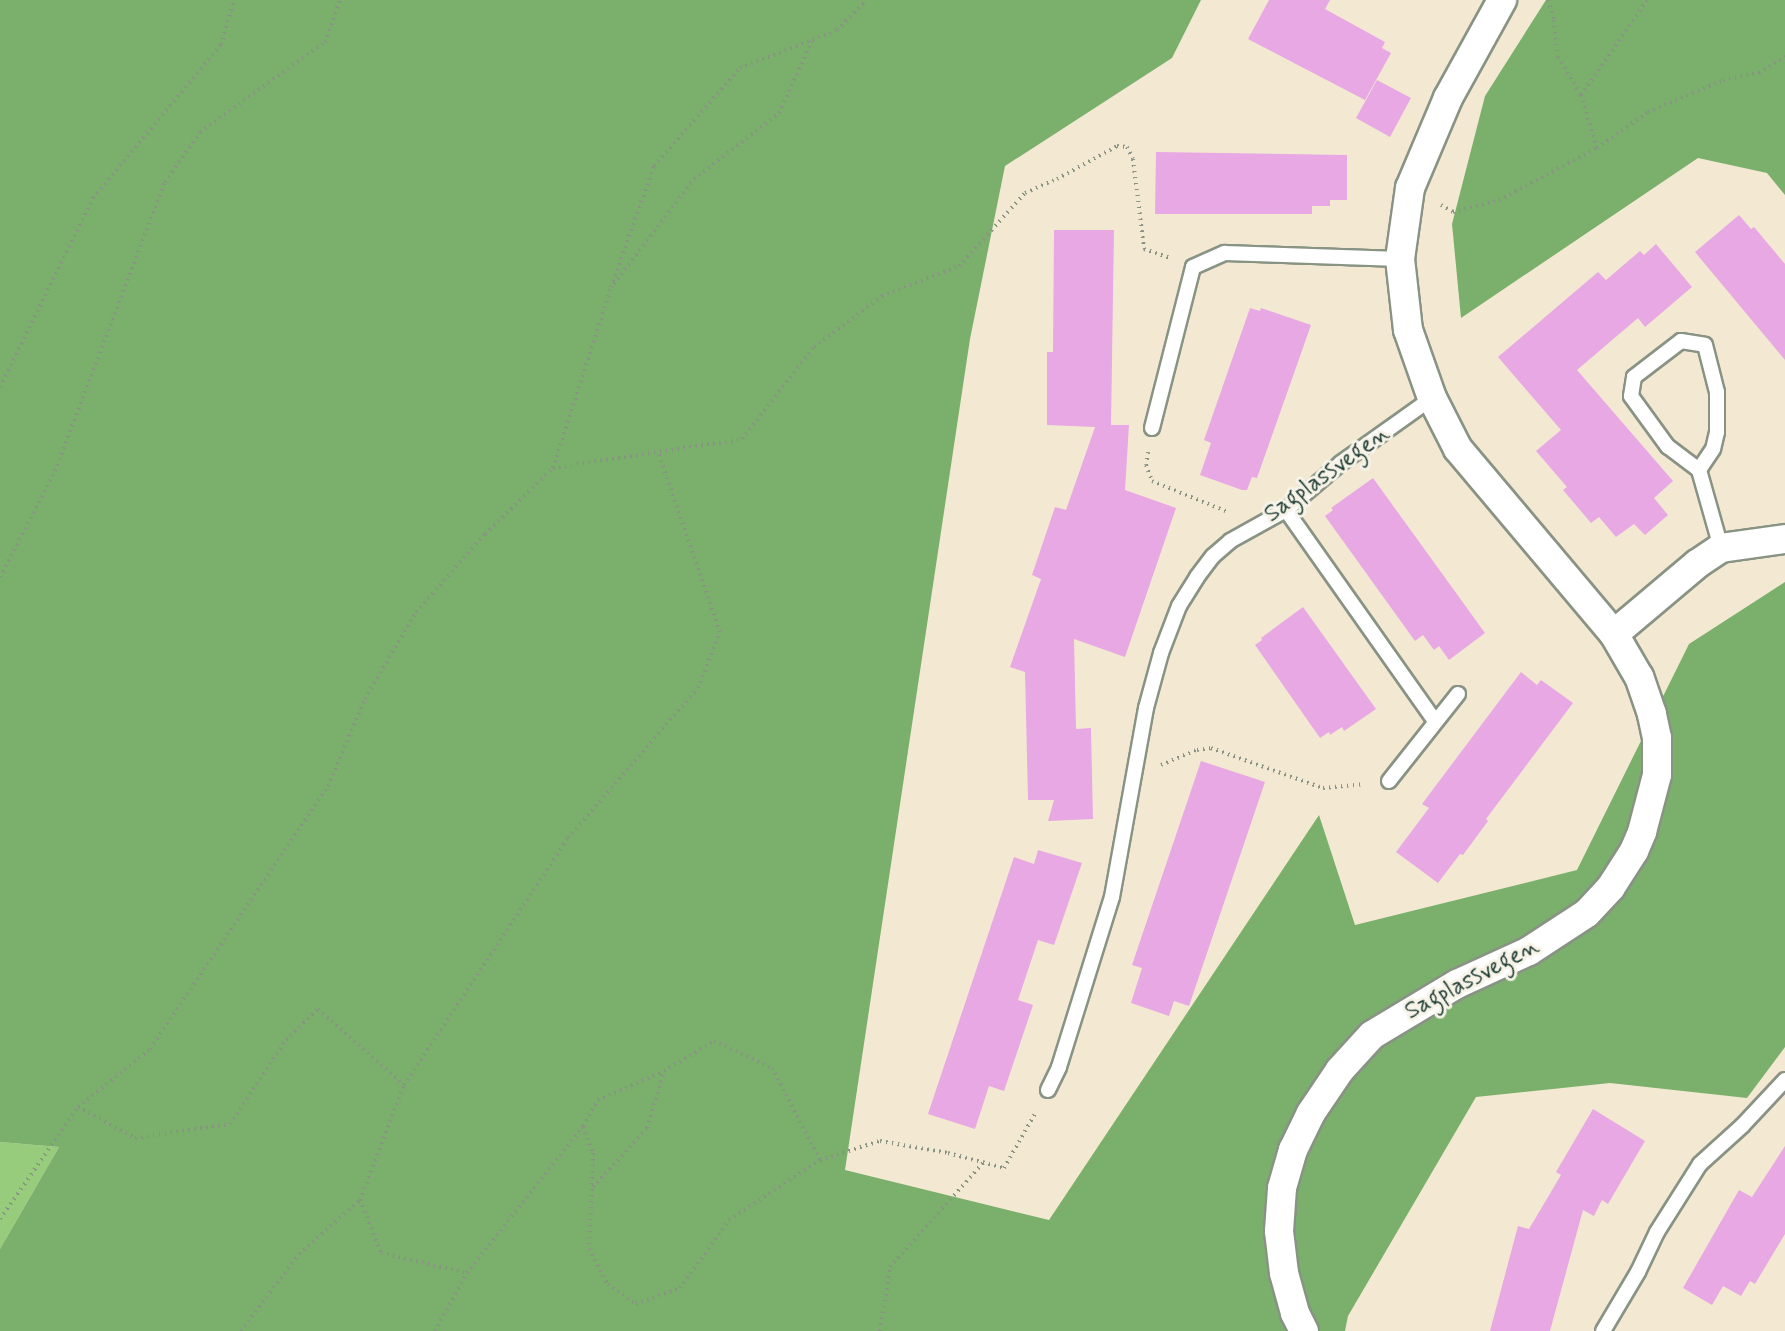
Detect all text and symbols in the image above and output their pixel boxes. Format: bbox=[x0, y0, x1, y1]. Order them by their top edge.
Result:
street label: Sagplassvegen bbox=[1259, 419, 1395, 529]
street label: Sagplassvegen bbox=[1400, 932, 1544, 1026]

